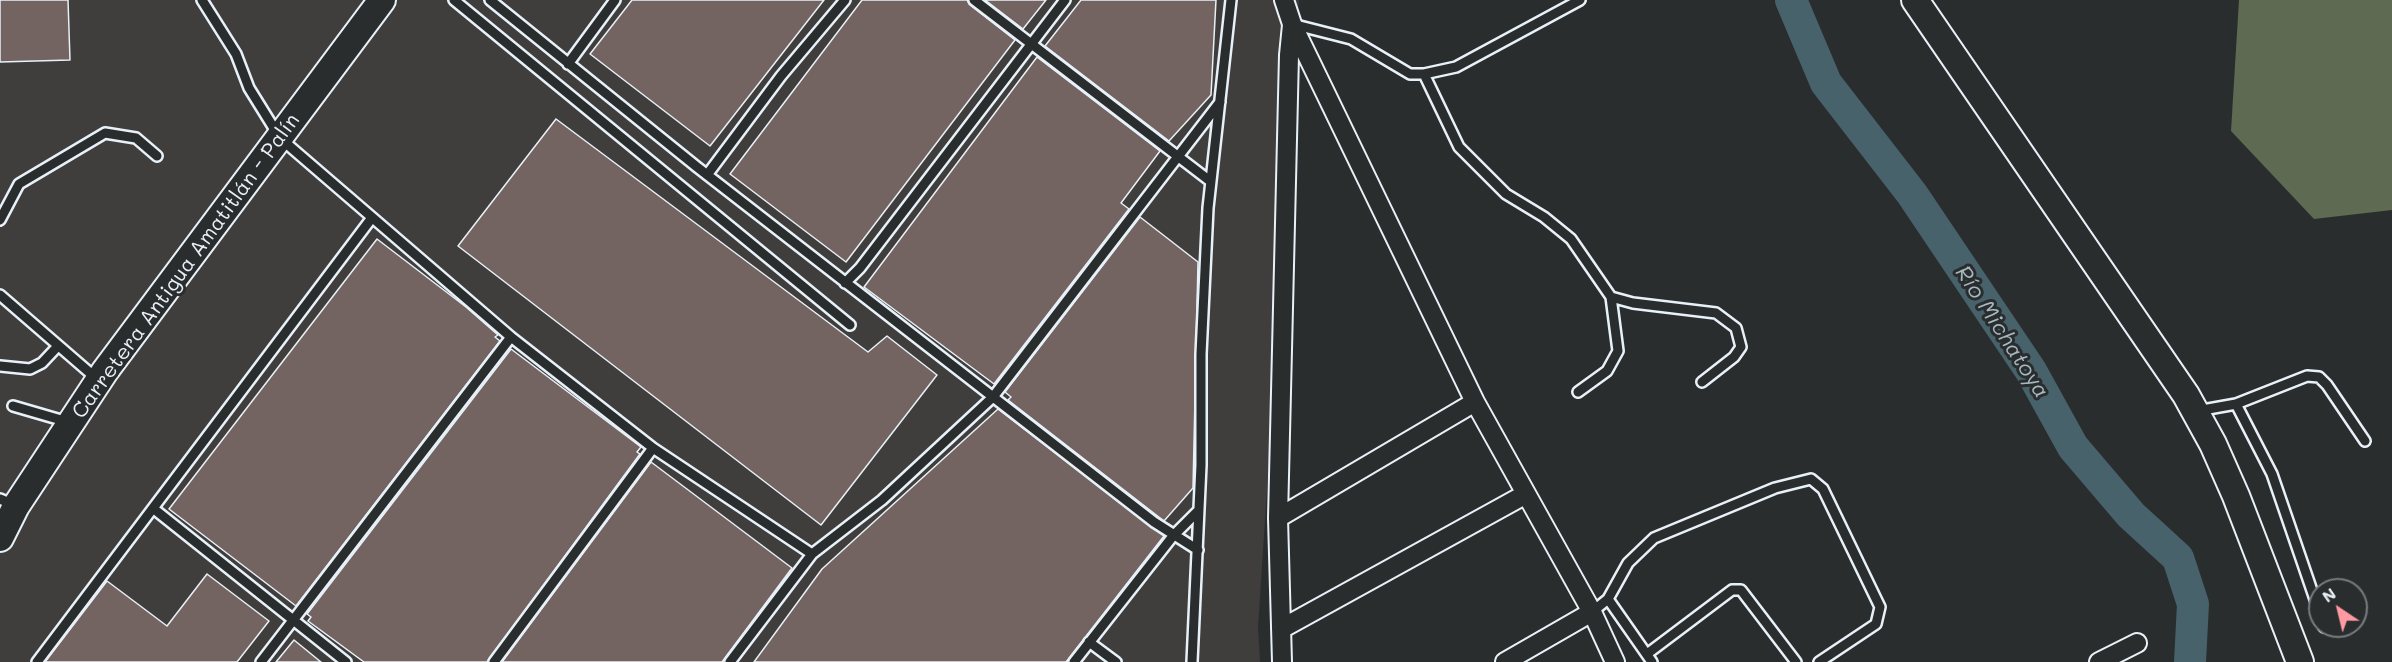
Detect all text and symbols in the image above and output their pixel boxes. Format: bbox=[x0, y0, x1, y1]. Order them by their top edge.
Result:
street label: Carretera Antigua Amatitlán - Palín bbox=[67, 109, 305, 423]
water label: Río Michatoya bbox=[1949, 261, 2055, 403]
north arrow bbox=[2308, 578, 2368, 638]
text: N bbox=[2318, 582, 2340, 607]

